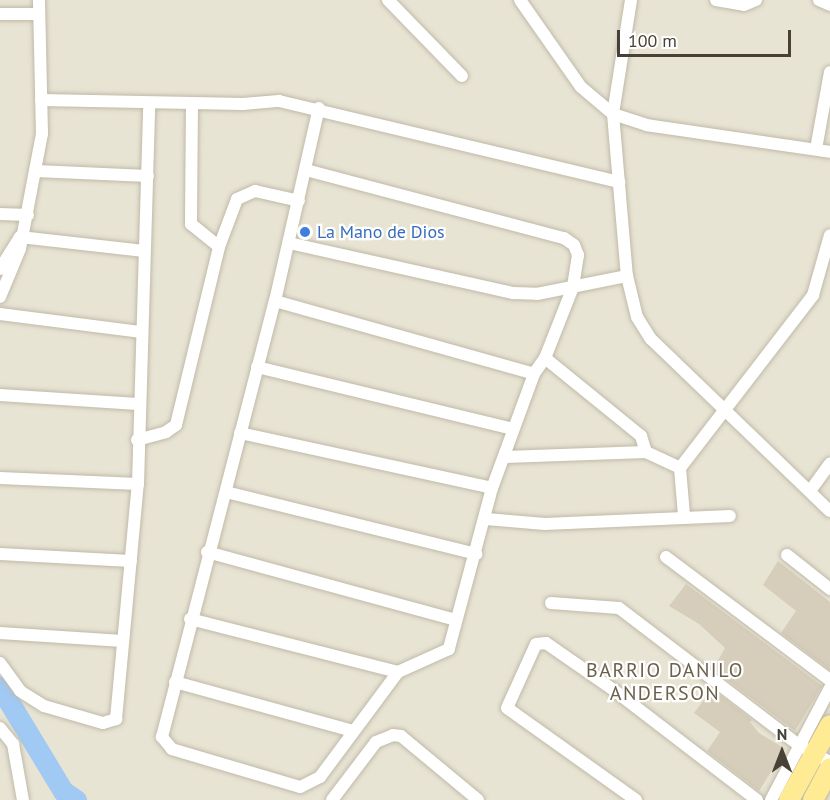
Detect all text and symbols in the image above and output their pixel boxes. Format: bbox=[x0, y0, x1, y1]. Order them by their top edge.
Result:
scale bar bbox=[620, 18, 794, 56]
text: 100 m bbox=[628, 29, 677, 52]
place label: La Mano de Dios bbox=[317, 221, 445, 243]
marker: La Mano de Dios bbox=[298, 225, 312, 239]
district label: BARRIO DANILO ANDERSON bbox=[586, 659, 744, 706]
north arrow bbox=[752, 722, 812, 782]
text: N bbox=[777, 724, 787, 744]

